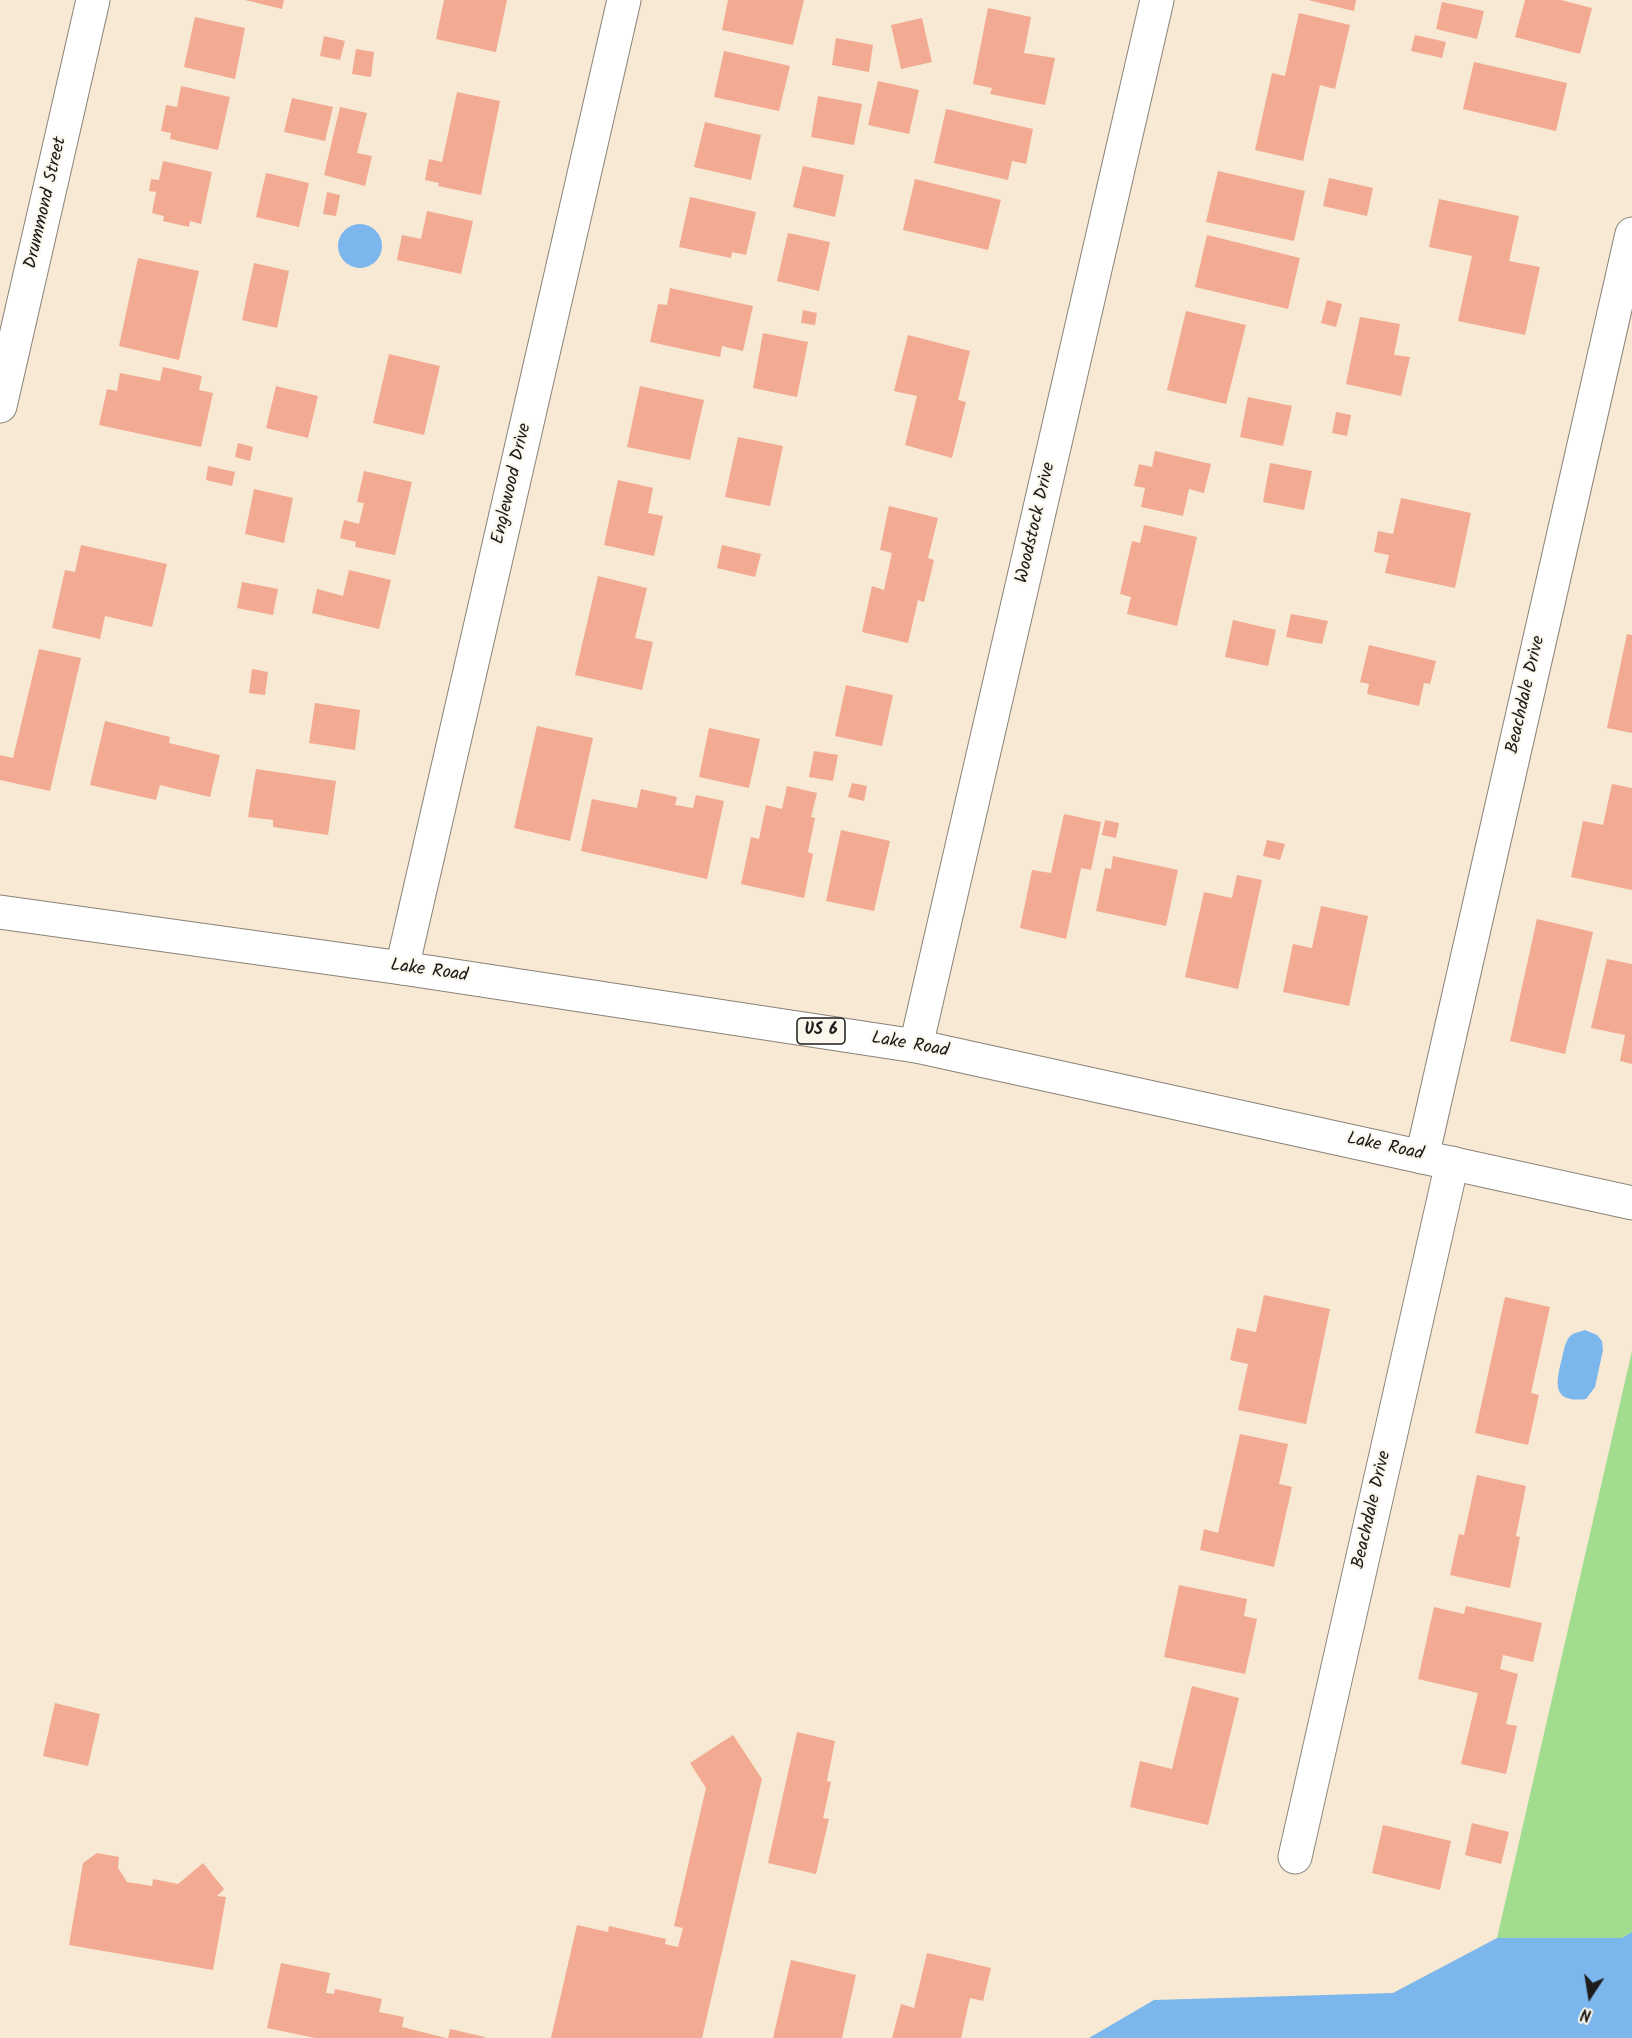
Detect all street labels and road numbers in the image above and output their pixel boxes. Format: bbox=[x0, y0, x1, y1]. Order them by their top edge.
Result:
street label: Drummond Street bbox=[21, 135, 73, 271]
street label: Englewood Drive bbox=[489, 421, 537, 547]
street label: Woodstock Drive bbox=[1013, 460, 1061, 586]
street label: Beachdale Drive bbox=[1503, 634, 1551, 756]
street label: Lake Road bbox=[389, 956, 469, 988]
road number: US 6 bbox=[797, 1018, 845, 1044]
street label: Lake Road bbox=[870, 1029, 950, 1063]
street label: Lake Road bbox=[1345, 1129, 1425, 1167]
street label: Beachdale Drive bbox=[1349, 1449, 1397, 1571]

